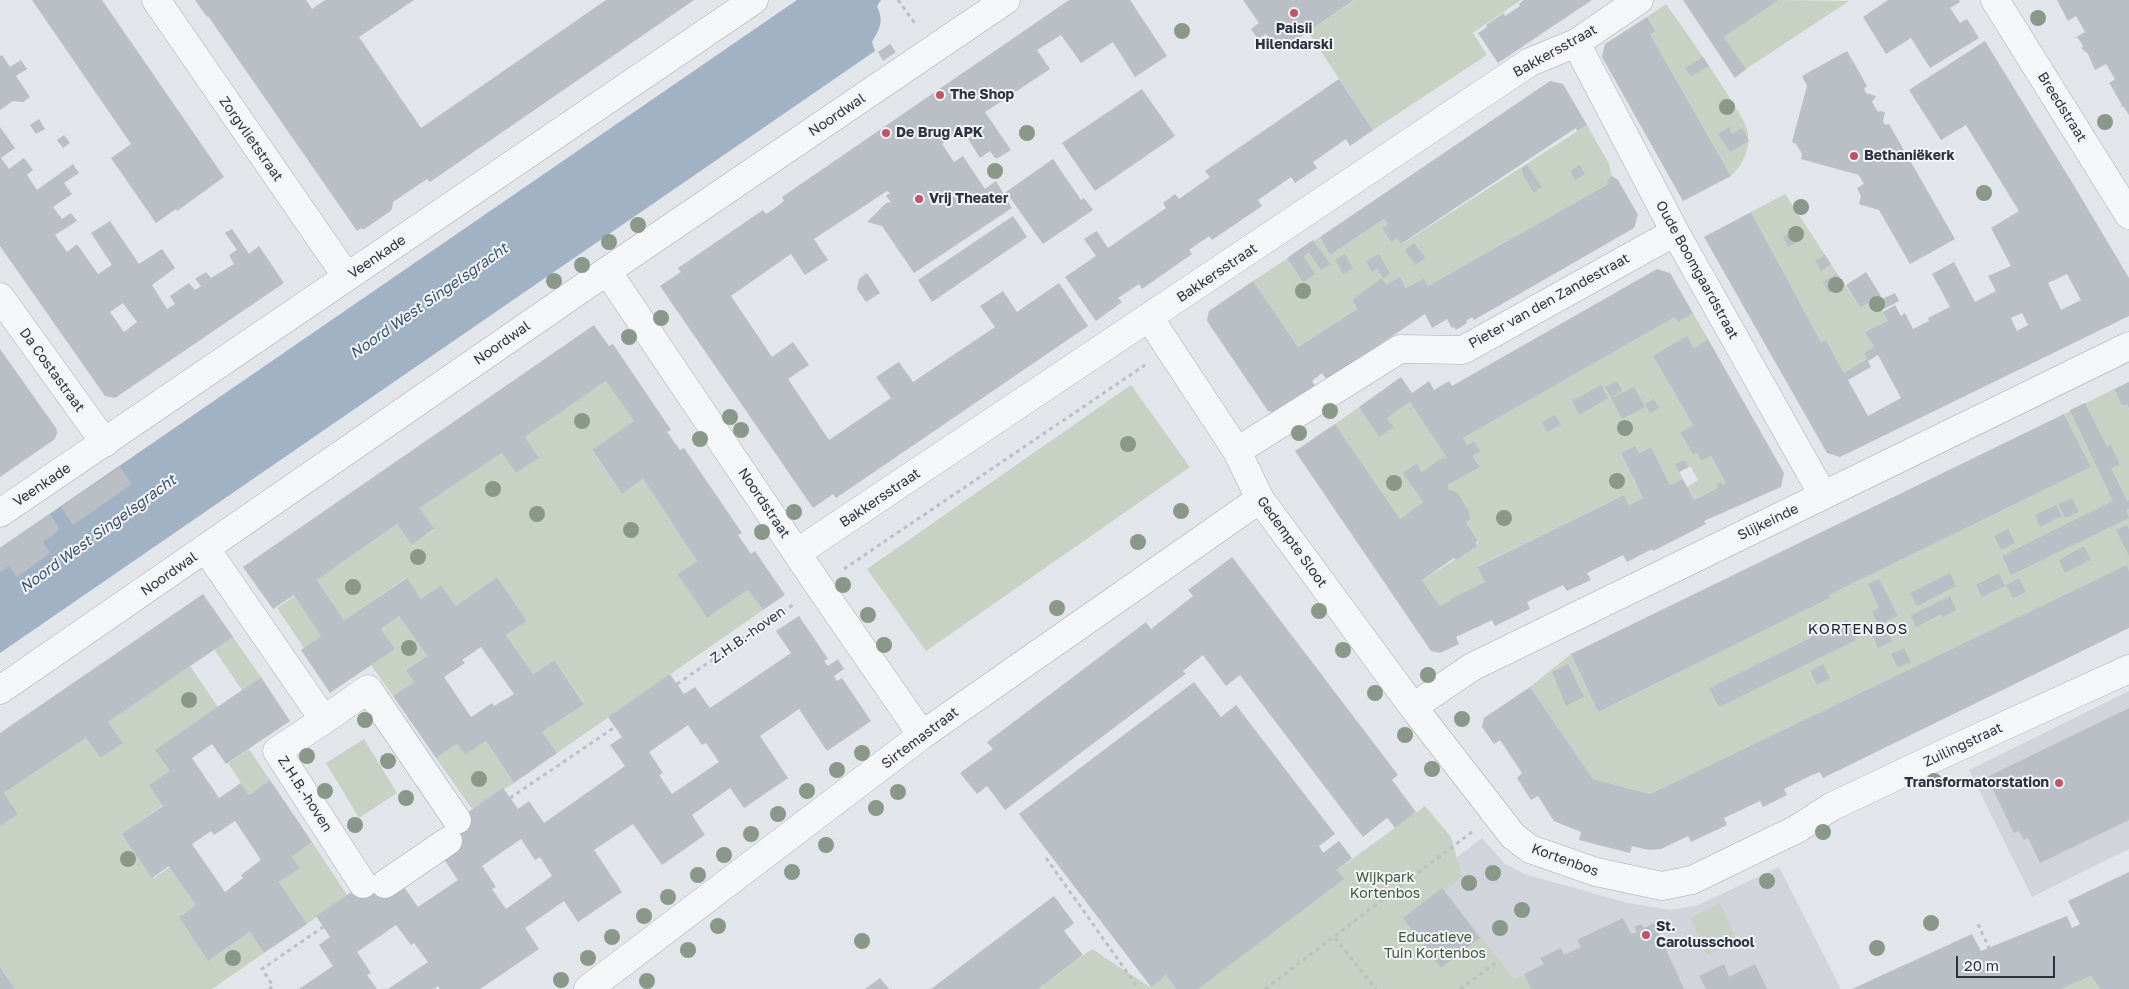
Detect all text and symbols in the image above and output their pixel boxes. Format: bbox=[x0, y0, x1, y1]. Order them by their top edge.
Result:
marker: Paisii Hilendarski bbox=[1288, 7, 1300, 19]
place label: Paisii Hilendarski bbox=[1255, 21, 1333, 54]
street label: Bakkersstraat bbox=[1510, 21, 1600, 81]
street label: Breedstraat bbox=[2034, 69, 2090, 145]
place label: The Shop bbox=[950, 87, 1014, 103]
marker: The Shop bbox=[934, 89, 946, 101]
street label: Noordwal bbox=[805, 90, 869, 140]
street label: Zorgvlietstraat bbox=[215, 93, 287, 185]
place label: De Brug APK bbox=[896, 125, 983, 141]
marker: De Brug APK bbox=[880, 127, 892, 139]
place label: Bethaniëkerk bbox=[1864, 148, 1954, 164]
marker: Bethaniëkerk bbox=[1848, 150, 1860, 162]
place label: Vrij Theater bbox=[929, 191, 1008, 207]
marker: Vrij Theater bbox=[913, 193, 925, 205]
street label: Oude Boomgaardstraat bbox=[1652, 198, 1742, 342]
street label: Veenkade bbox=[345, 232, 409, 282]
water label: Noord West Singelsgracht bbox=[347, 240, 511, 362]
street label: Bakkersstraat bbox=[1174, 240, 1260, 306]
street label: Pieter van den Zandestraat bbox=[1466, 250, 1632, 352]
street label: Noordwal bbox=[471, 318, 533, 368]
street label: Da Costastraat bbox=[16, 325, 88, 415]
street label: Veenkade bbox=[10, 460, 74, 510]
street label: Noordstraat bbox=[734, 465, 794, 541]
street label: Bakkersstraat bbox=[837, 465, 923, 531]
water label: Noord West Singelsgracht bbox=[16, 471, 180, 597]
street label: Gedempte Sloot bbox=[1253, 493, 1331, 591]
street label: Slijkeinde bbox=[1735, 500, 1801, 544]
street label: Noordwal bbox=[138, 549, 200, 599]
street label: Z.H.B.-hoven bbox=[707, 603, 789, 667]
district label: KORTENBOS bbox=[1807, 620, 1909, 638]
street label: Sirtemastraat bbox=[878, 704, 962, 772]
street label: Zuilingstraat bbox=[1921, 719, 2005, 771]
street label: Z.H.B.-hoven bbox=[274, 753, 336, 835]
place label: Transformatorstation bbox=[1904, 775, 2049, 791]
marker: Transformatorstation bbox=[2053, 777, 2065, 789]
street label: Kortenbos bbox=[1529, 840, 1601, 880]
park label: Wijkpark Kortenbos bbox=[1350, 870, 1420, 902]
place label: St. Carolusschool bbox=[1656, 919, 1754, 952]
marker: St. Carolusschool bbox=[1640, 929, 1652, 941]
park label: Educatieve Tuin Kortenbos bbox=[1384, 930, 1486, 962]
scale bar bbox=[1959, 946, 2058, 978]
text: 20 m bbox=[1964, 956, 1999, 974]

